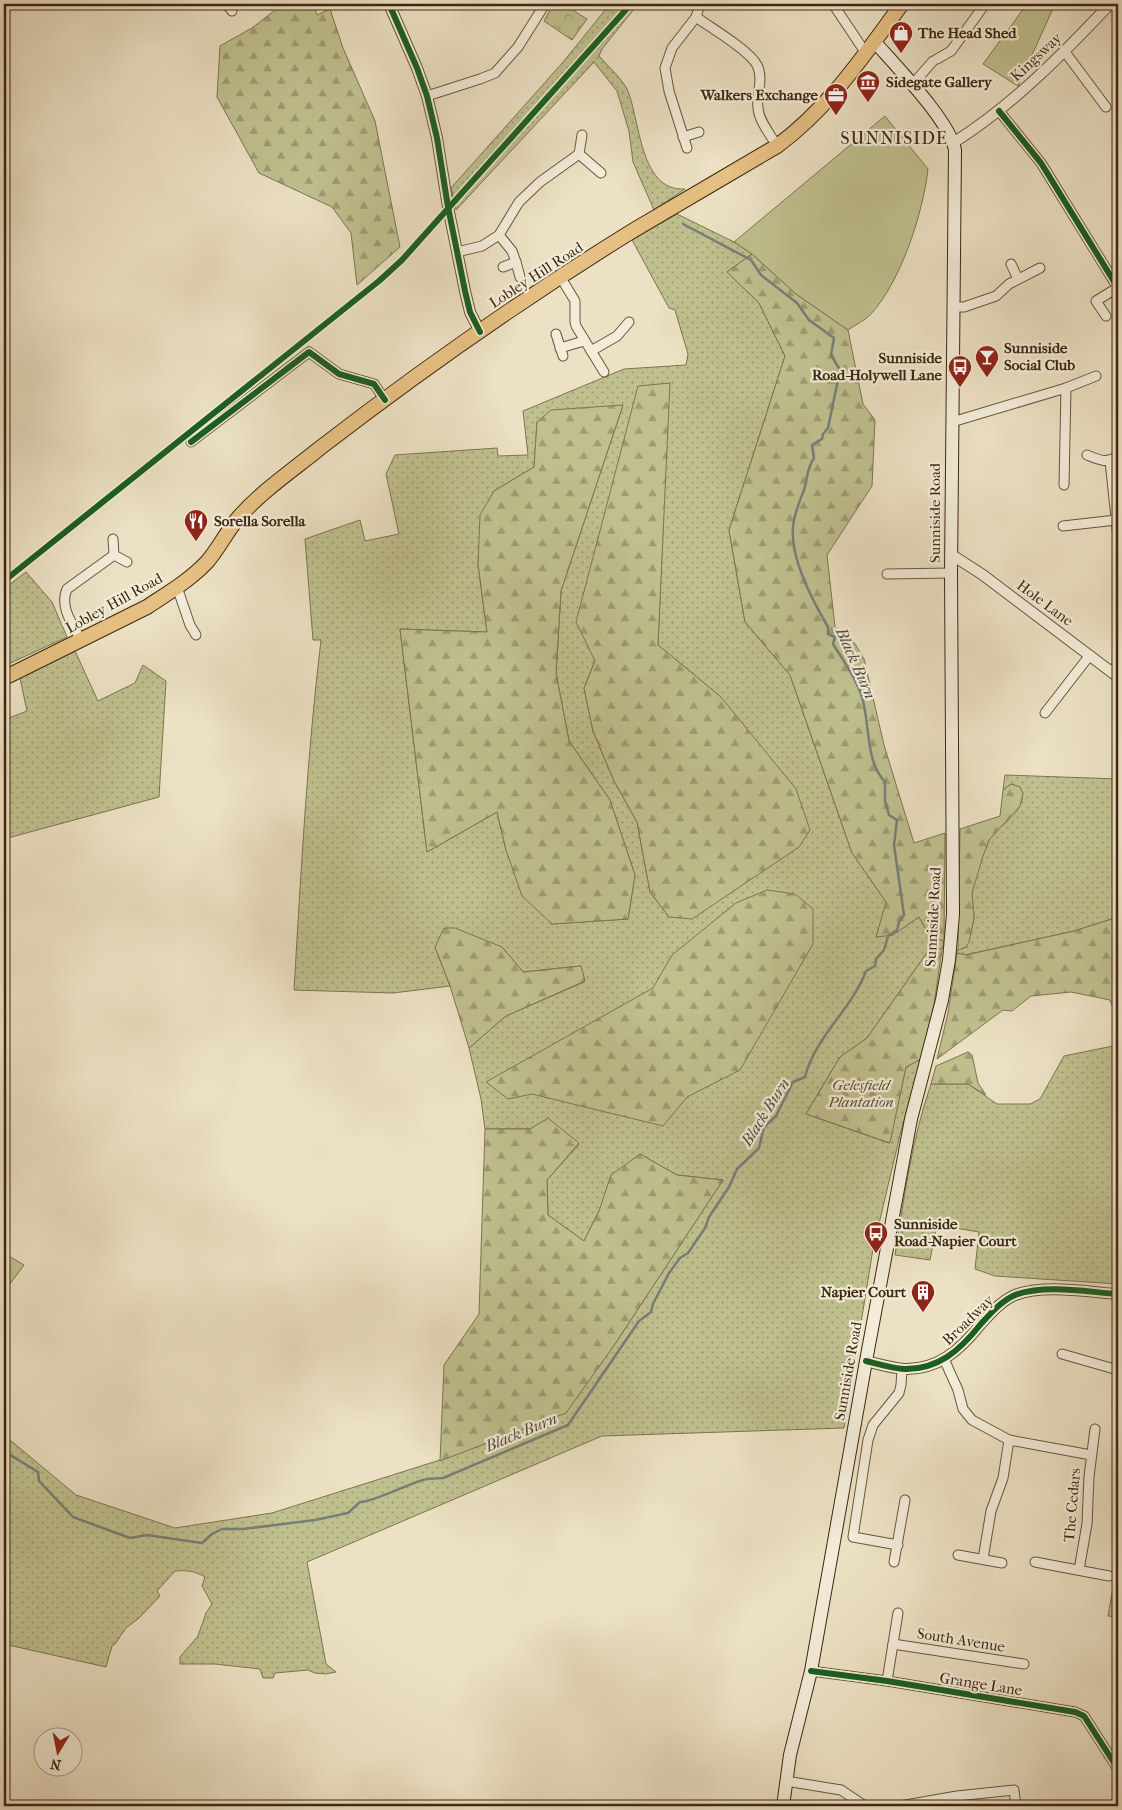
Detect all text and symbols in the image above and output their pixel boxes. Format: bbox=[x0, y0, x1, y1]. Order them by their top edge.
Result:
shop icon: The Head Shed bbox=[888, 20, 914, 54]
place label: The Head Shed bbox=[917, 24, 1017, 42]
street label: Kingsway bbox=[1007, 28, 1066, 85]
museum icon: Sidegate Gallery bbox=[855, 69, 881, 103]
place label: Sidegate Gallery bbox=[886, 73, 993, 91]
office icon: Walkers Exchange bbox=[823, 82, 849, 116]
place label: Walkers Exchange bbox=[699, 86, 819, 104]
district label: SUNNISIDE bbox=[840, 128, 948, 149]
street label: Lobley Hill Road bbox=[486, 238, 587, 312]
place label: Sunniside Social Club bbox=[1004, 339, 1075, 374]
bar icon: Sunniside Social Club bbox=[974, 344, 1000, 378]
place label: Sunniside Road-Holywell Lane bbox=[812, 349, 943, 384]
bus stop icon: Sunniside Road-Holywell Lane bbox=[947, 354, 973, 388]
street label: Sunniside Road bbox=[926, 462, 944, 563]
restaurant icon: Sorella Sorella bbox=[183, 508, 209, 542]
place label: Sorella Sorella bbox=[214, 512, 307, 530]
street label: Lobley Hill Road bbox=[62, 569, 166, 637]
street label: Hole Lane bbox=[1013, 576, 1077, 630]
water label: Black Burn bbox=[831, 623, 880, 702]
street label: Sunniside Road bbox=[921, 866, 945, 967]
water label: Black Burn bbox=[736, 1075, 793, 1150]
park label: Gelesfield Plantation bbox=[827, 1076, 894, 1111]
place label: Sunniside Road-Napier Court bbox=[894, 1215, 1017, 1250]
bus stop icon: Sunniside Road-Napier Court bbox=[863, 1220, 889, 1254]
building icon: Napier Court bbox=[910, 1279, 936, 1313]
place label: Napier Court bbox=[821, 1283, 907, 1301]
street label: Broadway bbox=[939, 1290, 998, 1349]
street label: Sunniside Road bbox=[830, 1319, 866, 1422]
water label: Black Burn bbox=[481, 1408, 560, 1456]
street label: The Cedars bbox=[1060, 1467, 1084, 1543]
street label: South Avenue bbox=[916, 1624, 1007, 1656]
street label: Grange Lane bbox=[938, 1669, 1024, 1700]
north arrow bbox=[32, 1728, 82, 1778]
text: N bbox=[49, 1755, 63, 1774]

